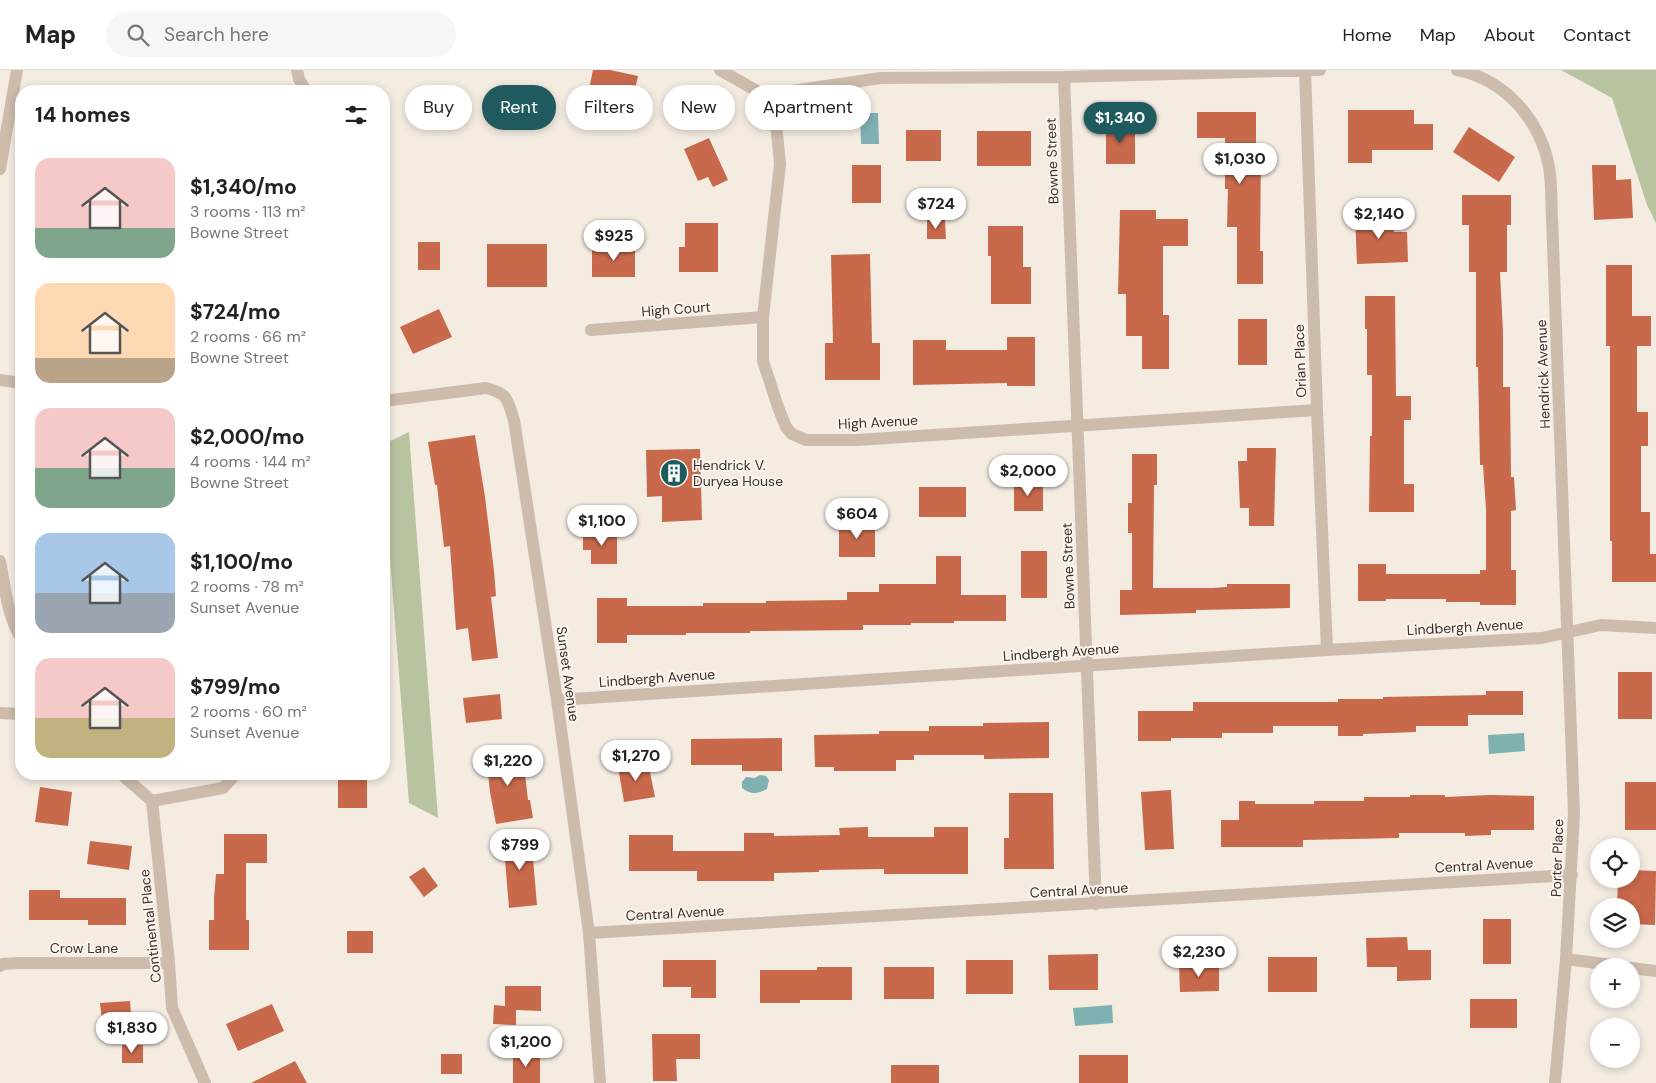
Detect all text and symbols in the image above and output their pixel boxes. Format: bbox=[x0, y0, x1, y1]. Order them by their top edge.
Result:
search box bbox=[106, 12, 456, 57]
text: Map bbox=[25, 19, 76, 50]
icon: search bbox=[124, 21, 152, 49]
text: Search here bbox=[164, 22, 269, 47]
text: Home bbox=[1342, 23, 1392, 47]
text: Map bbox=[1420, 23, 1456, 47]
text: About bbox=[1484, 23, 1535, 47]
text: Contact bbox=[1563, 23, 1631, 47]
chip: Buy bbox=[405, 85, 472, 130]
chip: Rent bbox=[482, 85, 556, 130]
chip: Filters bbox=[566, 85, 653, 130]
chip: New bbox=[663, 85, 735, 130]
chip: Apartment bbox=[745, 85, 871, 130]
text: 14 homes bbox=[35, 101, 131, 129]
icon: filters bbox=[342, 101, 370, 129]
pin: $1,340 bbox=[1079, 102, 1161, 144]
text: $1,340 bbox=[1095, 107, 1145, 128]
street label: Bowne Street bbox=[1041, 117, 1063, 205]
pin: $1,030 bbox=[1199, 142, 1281, 185]
text: $1,030 bbox=[1214, 148, 1266, 169]
text: $1,340/mo bbox=[190, 173, 297, 201]
icon: home bbox=[75, 178, 135, 238]
pin: $724 bbox=[906, 188, 966, 230]
text: $724 bbox=[917, 193, 955, 214]
pin: $2,140 bbox=[1338, 198, 1420, 240]
text: 3 rooms · 113 m² bbox=[190, 201, 306, 222]
text: $2,140 bbox=[1354, 203, 1404, 224]
pin: $925 bbox=[584, 220, 644, 262]
text: Bowne Street bbox=[190, 222, 289, 243]
text: $925 bbox=[595, 225, 633, 246]
text: $724/mo bbox=[190, 298, 281, 326]
street label: High Court bbox=[641, 298, 711, 320]
icon: home bbox=[75, 303, 135, 363]
street label: Hendrick Avenue bbox=[1532, 319, 1554, 429]
street label: Orian Place bbox=[1290, 324, 1310, 398]
text: 2 rooms · 66 m² bbox=[190, 326, 306, 347]
text: Bowne Street bbox=[190, 347, 289, 368]
street label: High Avenue bbox=[838, 411, 918, 433]
text: $2,000/mo bbox=[190, 423, 305, 451]
icon: home bbox=[75, 428, 135, 488]
text: 4 rooms · 144 m² bbox=[190, 451, 311, 472]
pin: $2,000 bbox=[987, 454, 1069, 497]
place label: Hendrick V. Duryea House bbox=[693, 456, 783, 490]
building icon: Hendrick V. Duryea House bbox=[659, 458, 689, 488]
text: $2,000 bbox=[1000, 460, 1056, 481]
text: Bowne Street bbox=[190, 472, 289, 493]
pin: $604 bbox=[827, 498, 887, 540]
text: $604 bbox=[836, 503, 878, 524]
pin: $1,100 bbox=[561, 504, 643, 547]
text: $1,100 bbox=[578, 510, 626, 531]
street label: Bowne Street bbox=[1057, 522, 1079, 610]
text: $1,100/mo bbox=[190, 548, 293, 576]
icon: home bbox=[75, 553, 135, 613]
text: 2 rooms · 78 m² bbox=[190, 576, 304, 597]
text: Sunset Avenue bbox=[190, 597, 299, 618]
street label: Lindbergh Avenue bbox=[1406, 615, 1524, 639]
street label: Sunset Avenue bbox=[552, 625, 584, 723]
street label: Lindbergh Avenue bbox=[1002, 639, 1120, 665]
street label: Lindbergh Avenue bbox=[598, 665, 716, 691]
text: $799/mo bbox=[190, 673, 281, 701]
icon: home bbox=[75, 678, 135, 738]
text: 2 rooms · 60 m² bbox=[190, 701, 307, 722]
text: Sunset Avenue bbox=[190, 722, 299, 743]
pin: $1,270 bbox=[595, 740, 677, 782]
pin: $1,220 bbox=[467, 744, 549, 787]
text: $1,270 bbox=[612, 745, 660, 766]
text: $1,220 bbox=[483, 750, 533, 771]
street label: Porter Place bbox=[1547, 819, 1567, 897]
pin: $799 bbox=[490, 828, 550, 871]
text: $799 bbox=[501, 834, 539, 855]
map controls bbox=[1590, 838, 1640, 1068]
button: locate bbox=[1590, 838, 1640, 888]
street label: Central Avenue bbox=[1434, 853, 1534, 877]
street label: Continental Place bbox=[135, 868, 165, 984]
street label: Central Avenue bbox=[1029, 878, 1129, 902]
button: layers bbox=[1590, 898, 1640, 948]
street label: Central Avenue bbox=[625, 901, 725, 925]
pin: $2,230 bbox=[1158, 936, 1240, 978]
street label: Crow Lane bbox=[50, 939, 118, 957]
text: $2,230 bbox=[1173, 941, 1225, 962]
button: + bbox=[1590, 958, 1640, 1008]
pin: $1,830 bbox=[91, 1012, 173, 1054]
text: $1,830 bbox=[107, 1017, 157, 1038]
button: − bbox=[1590, 1018, 1640, 1068]
pin: $1,200 bbox=[485, 1026, 567, 1068]
text: $1,200 bbox=[500, 1031, 552, 1052]

